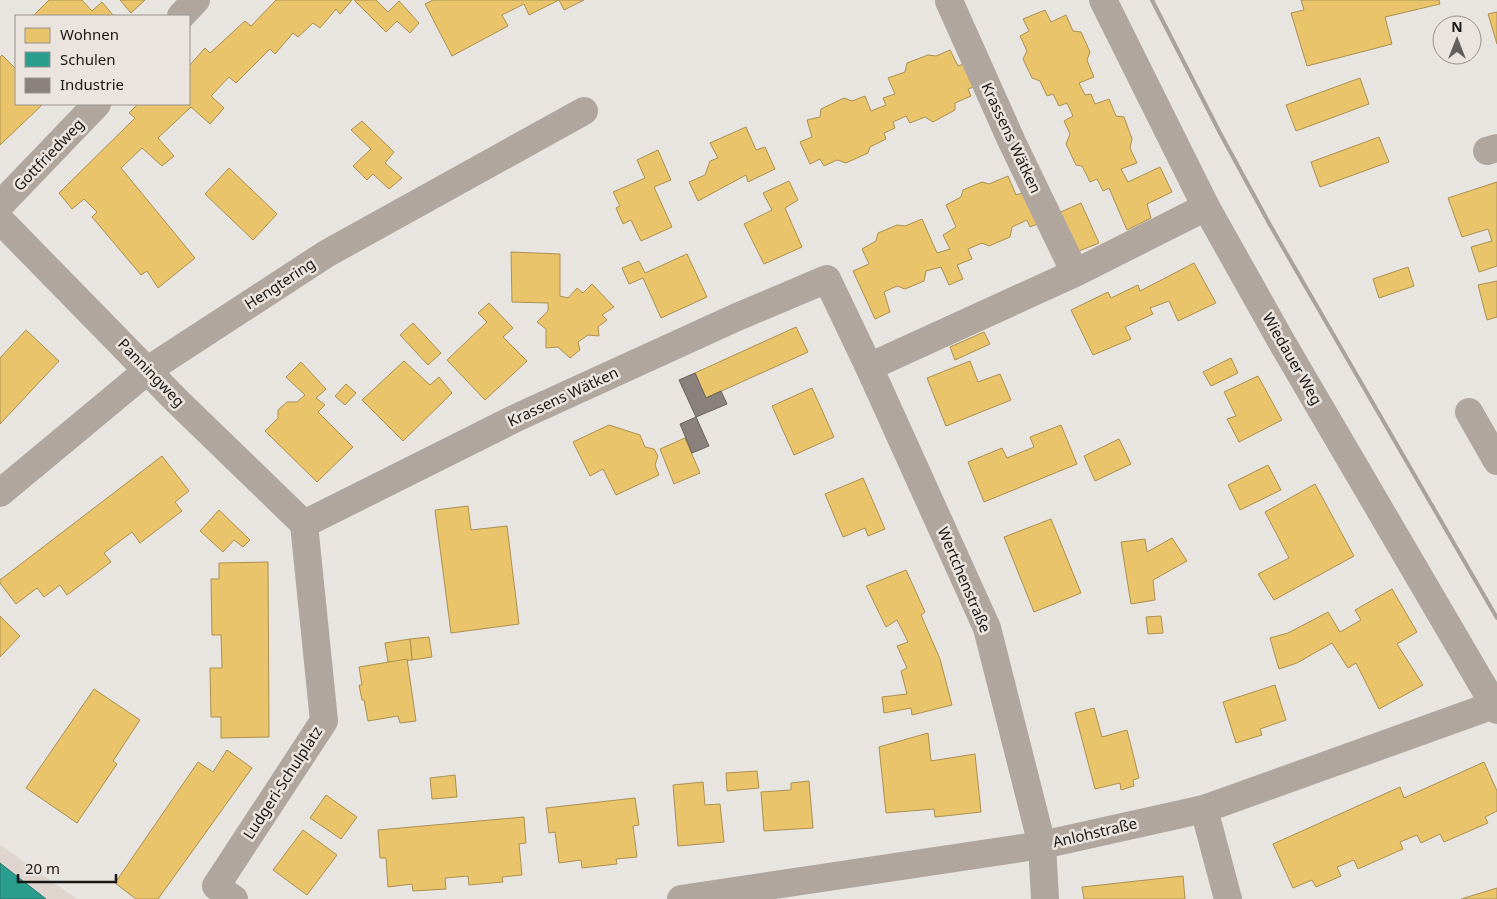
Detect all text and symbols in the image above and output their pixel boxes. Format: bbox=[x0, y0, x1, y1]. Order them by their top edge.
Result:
legend bbox=[15, 15, 190, 105]
north arrow bbox=[1432, 15, 1482, 65]
text: N bbox=[1451, 17, 1463, 36]
text: Wohnen bbox=[60, 24, 119, 44]
text: Schulen bbox=[60, 49, 116, 69]
text: Industrie bbox=[60, 74, 124, 94]
street label: Krassens Wätken bbox=[977, 79, 1046, 196]
street label: Gottfriedweg bbox=[9, 114, 88, 195]
street label: Hengtering bbox=[240, 253, 319, 313]
street label: Wiedauer Weg bbox=[1258, 309, 1327, 408]
street label: Panningweg bbox=[114, 334, 189, 411]
street label: Krassens Wätken bbox=[504, 362, 621, 431]
street label: Wertchenstraße bbox=[934, 524, 996, 635]
street label: Ludgeri-Schulplatz bbox=[238, 722, 326, 843]
street label: Anlohstraße bbox=[1051, 813, 1139, 851]
scale bar bbox=[18, 852, 115, 884]
text: 20 m bbox=[25, 858, 60, 878]

